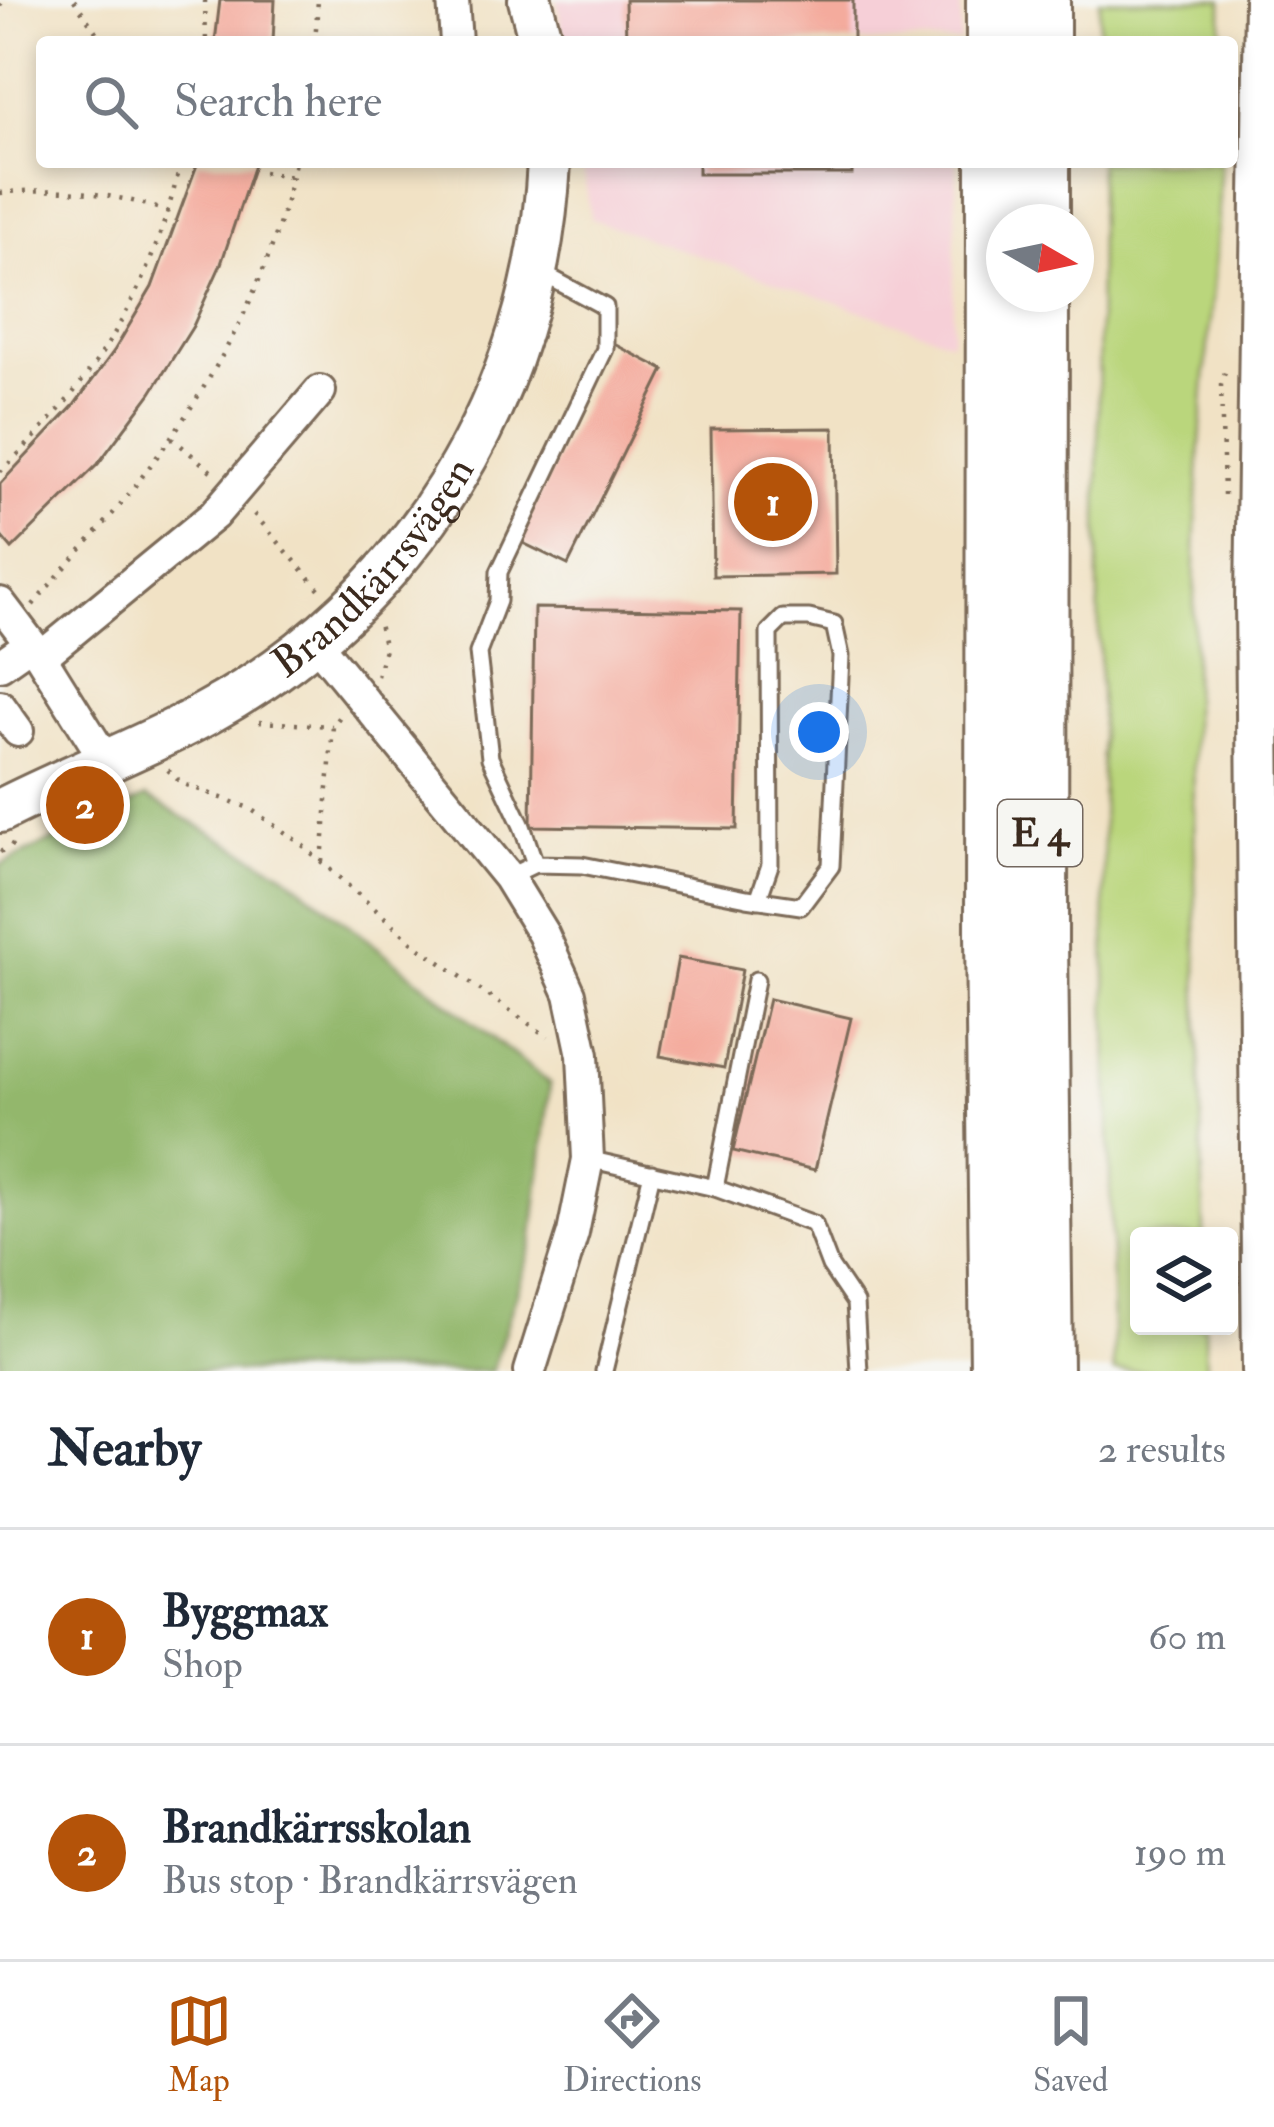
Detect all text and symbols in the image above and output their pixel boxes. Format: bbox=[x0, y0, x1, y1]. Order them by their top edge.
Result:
search box bbox=[36, 36, 1238, 168]
icon: search bbox=[78, 69, 144, 135]
text: Search here bbox=[174, 74, 382, 130]
north arrow bbox=[986, 204, 1094, 312]
street label: Brandkärrsvägen bbox=[262, 448, 486, 689]
pin: 1 bbox=[734, 457, 812, 547]
your location bbox=[789, 702, 849, 762]
pin: 2 bbox=[46, 760, 124, 850]
road number: E 4 bbox=[998, 800, 1082, 866]
map controls bbox=[1130, 1227, 1238, 1335]
button: layers bbox=[1130, 1227, 1238, 1335]
text: Nearby bbox=[48, 1417, 201, 1481]
text: 2 results bbox=[1098, 1425, 1226, 1474]
text: Byggmax bbox=[162, 1584, 328, 1640]
text: 1 bbox=[80, 1612, 94, 1661]
text: 60 m bbox=[1148, 1612, 1226, 1661]
text: Shop bbox=[162, 1640, 243, 1689]
text: Brandkärrsskolan bbox=[162, 1800, 471, 1856]
text: 2 bbox=[77, 1828, 97, 1877]
text: 190 m bbox=[1134, 1828, 1226, 1877]
text: Bus stop · Brandkärrsvägen bbox=[162, 1856, 578, 1905]
tab: Map bbox=[166, 1988, 232, 2101]
tab: Directions bbox=[563, 1988, 702, 2101]
tab: Saved bbox=[1033, 1988, 1108, 2101]

